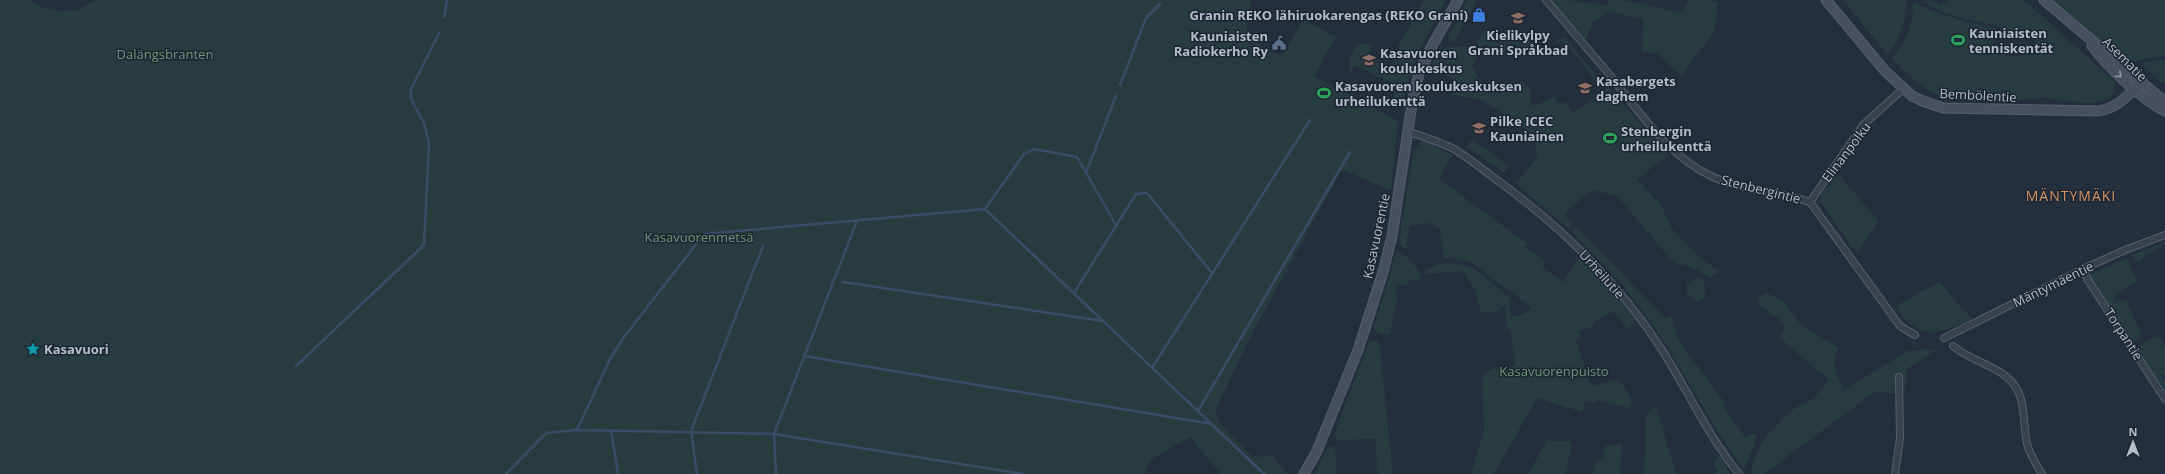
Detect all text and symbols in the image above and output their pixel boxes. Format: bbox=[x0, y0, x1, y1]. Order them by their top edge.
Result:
place label: Granin REKO lähiruokarengas (REKO Grani) bbox=[1190, 6, 1468, 24]
shop icon: Granin REKO lähiruokarengas (REKO Grani) bbox=[1471, 7, 1487, 23]
school or university icon: Kielikylpy Grani Språkbad bbox=[1510, 10, 1526, 26]
place label: Kauniaisten tenniskentät bbox=[1969, 24, 2054, 57]
place label: Kielikylpy Grani Språkbad bbox=[1468, 26, 1568, 59]
place label: Kauniaisten Radiokerho Ry bbox=[1174, 27, 1269, 60]
sports icon: Kauniaisten tenniskentät bbox=[1950, 32, 1966, 48]
street label: Asematie bbox=[2099, 33, 2151, 85]
public building icon: Kauniaisten Radiokerho Ry bbox=[1271, 35, 1287, 51]
place label: Kasavuoren koulukeskus bbox=[1380, 44, 1462, 77]
park label: Dalängsbranten bbox=[117, 45, 213, 63]
school or university icon: Kasavuoren koulukeskus bbox=[1361, 52, 1377, 68]
one-way arrow bbox=[2114, 70, 2122, 78]
place label: Kasabergets daghem bbox=[1596, 72, 1676, 105]
place label: Kasavuoren koulukeskuksen urheilukenttä bbox=[1335, 77, 1522, 110]
school or university icon: Kasabergets daghem bbox=[1577, 80, 1593, 96]
street label: Bembölentie bbox=[1939, 84, 2017, 106]
sports icon: Kasavuoren koulukeskuksen urheilukenttä bbox=[1316, 85, 1332, 101]
place label: Pilke ICEC Kauniainen bbox=[1490, 112, 1564, 145]
street label: Elinanpolku bbox=[1817, 118, 1875, 186]
school or university icon: Pilke ICEC Kauniainen bbox=[1471, 120, 1487, 136]
place label: Stenbergin urheilukenttä bbox=[1621, 122, 1712, 155]
sports icon: Stenbergin urheilukenttä bbox=[1602, 130, 1618, 146]
street label: Stenbergintie bbox=[1719, 170, 1803, 208]
district label: MÄNTYMÄKI bbox=[2026, 186, 2116, 205]
street label: Kasavuorentie bbox=[1358, 192, 1394, 280]
park label: Kasavuorenmetsä bbox=[645, 228, 753, 246]
street label: Urheilutie bbox=[1575, 246, 1629, 302]
street label: Mäntymäentie bbox=[2010, 257, 2096, 311]
street label: Torpantie bbox=[2100, 304, 2148, 364]
place label: Kasavuori bbox=[44, 340, 109, 358]
place icon: Kasavuori bbox=[25, 341, 41, 357]
park label: Kasavuorenpuisto bbox=[1499, 362, 1609, 380]
north arrow bbox=[2113, 422, 2153, 462]
text: N bbox=[2129, 424, 2137, 439]

